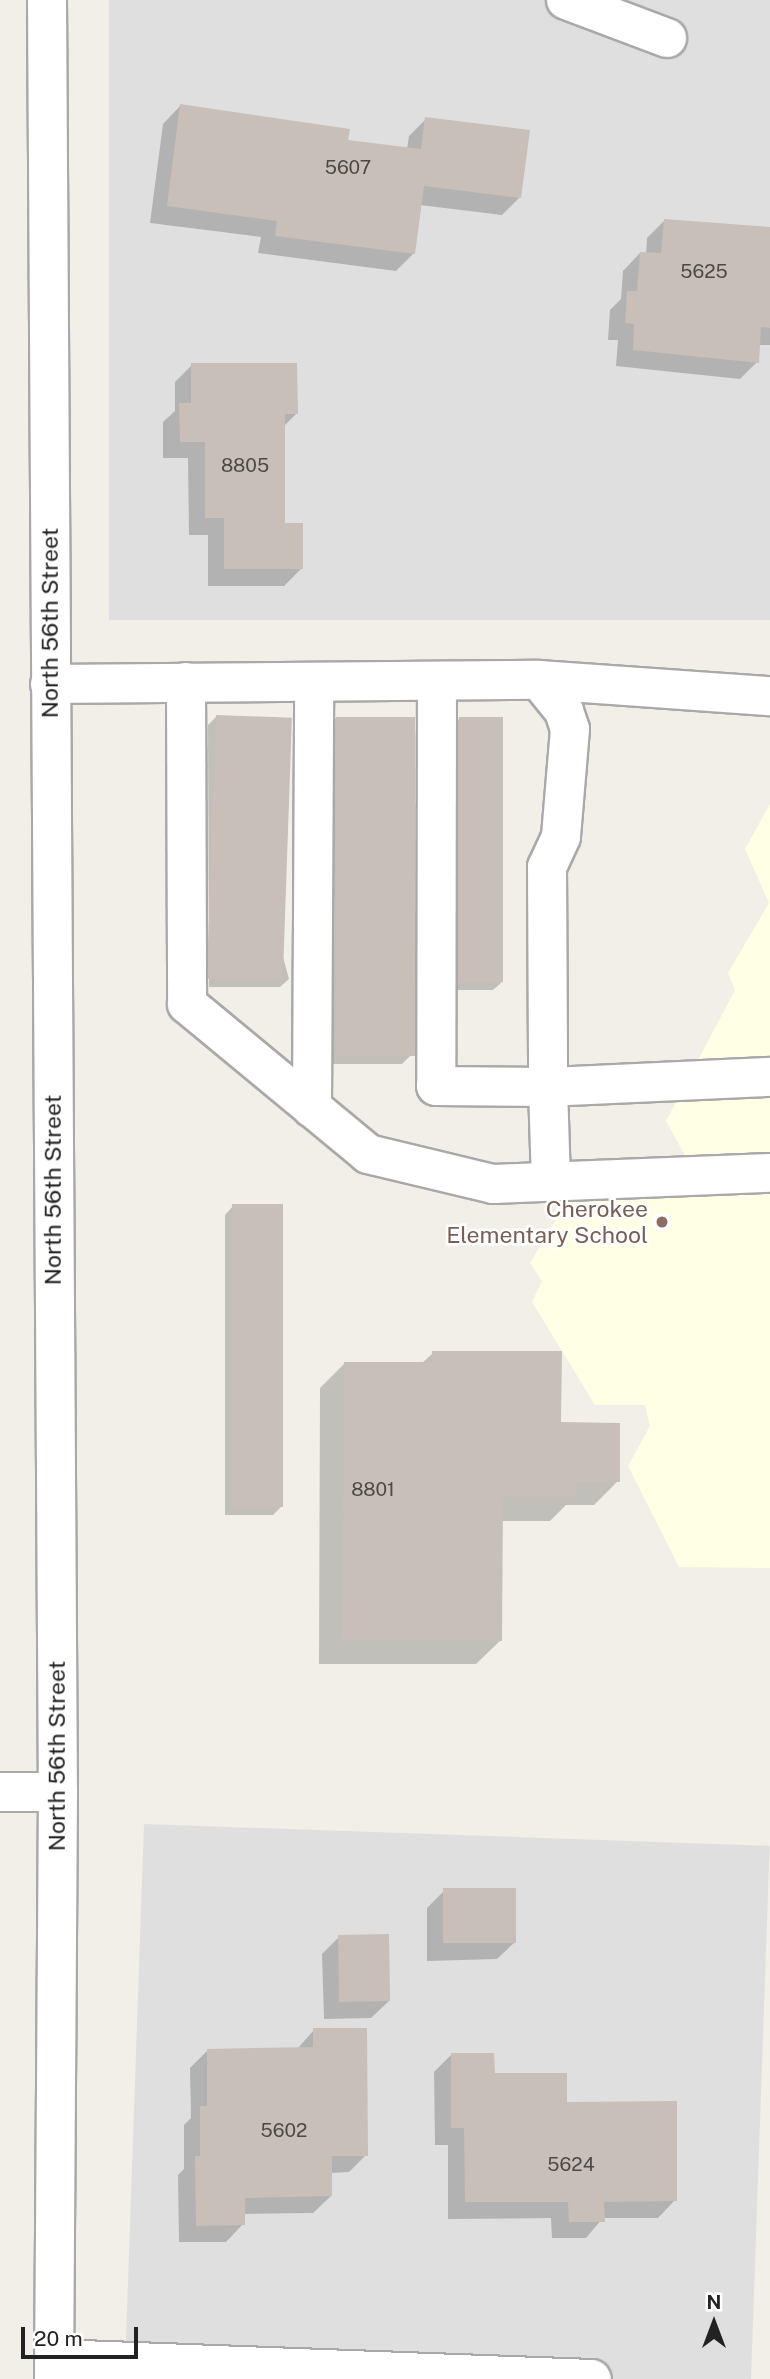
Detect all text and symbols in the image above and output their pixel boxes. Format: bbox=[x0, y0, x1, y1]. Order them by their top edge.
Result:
house number: 5607 bbox=[325, 157, 371, 179]
house number: 5625 bbox=[680, 261, 728, 283]
house number: 8805 bbox=[221, 455, 269, 477]
street label: North 56th Street bbox=[36, 528, 64, 718]
street label: North 56th Street bbox=[39, 1095, 67, 1285]
place label: Cherokee Elementary School bbox=[446, 1195, 648, 1249]
marker: Cherokee Elementary School bbox=[654, 1214, 670, 1230]
house number: 8801 bbox=[351, 1479, 395, 1501]
street label: North 56th Street bbox=[43, 1661, 71, 1851]
house number: 5602 bbox=[261, 2120, 307, 2142]
house number: 5624 bbox=[547, 2154, 595, 2176]
north arrow bbox=[679, 2288, 749, 2358]
text: N bbox=[707, 2291, 721, 2313]
scale bar bbox=[24, 2312, 142, 2356]
text: 20 m bbox=[34, 2326, 83, 2351]

